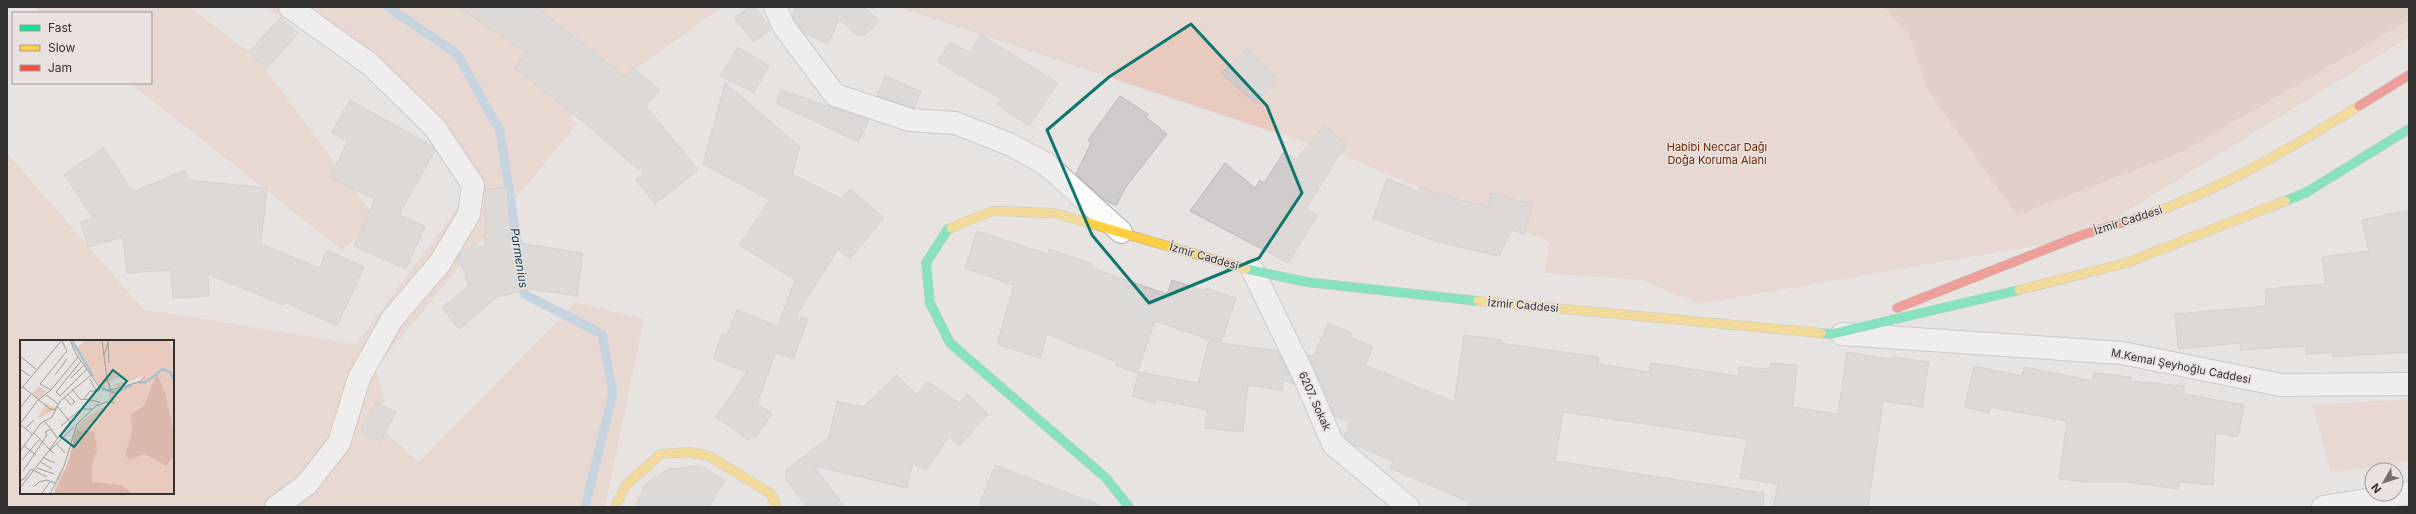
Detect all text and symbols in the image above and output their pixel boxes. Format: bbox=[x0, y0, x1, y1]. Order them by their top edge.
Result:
legend bbox=[12, 12, 152, 84]
text: Fast bbox=[48, 20, 72, 35]
text: Slow bbox=[48, 40, 76, 55]
text: Jam bbox=[48, 60, 72, 75]
park label: Habibi Neccar Dağı Doğa Koruma Alanı bbox=[1667, 140, 1767, 167]
street label: İzmir Caddesi bbox=[2092, 202, 2164, 238]
water label: Parmenius bbox=[507, 227, 532, 289]
street label: İzmir Caddesi bbox=[1168, 239, 1240, 273]
street label: İzmir Caddesi bbox=[1487, 295, 1559, 315]
inset map bbox=[20, 340, 174, 494]
street label: M.Kemal Şeyhoğlu Caddesi bbox=[2110, 346, 2252, 386]
street label: 6207. Sokak bbox=[1296, 369, 1334, 433]
north arrow bbox=[2364, 462, 2404, 502]
text: N bbox=[2368, 481, 2384, 496]

